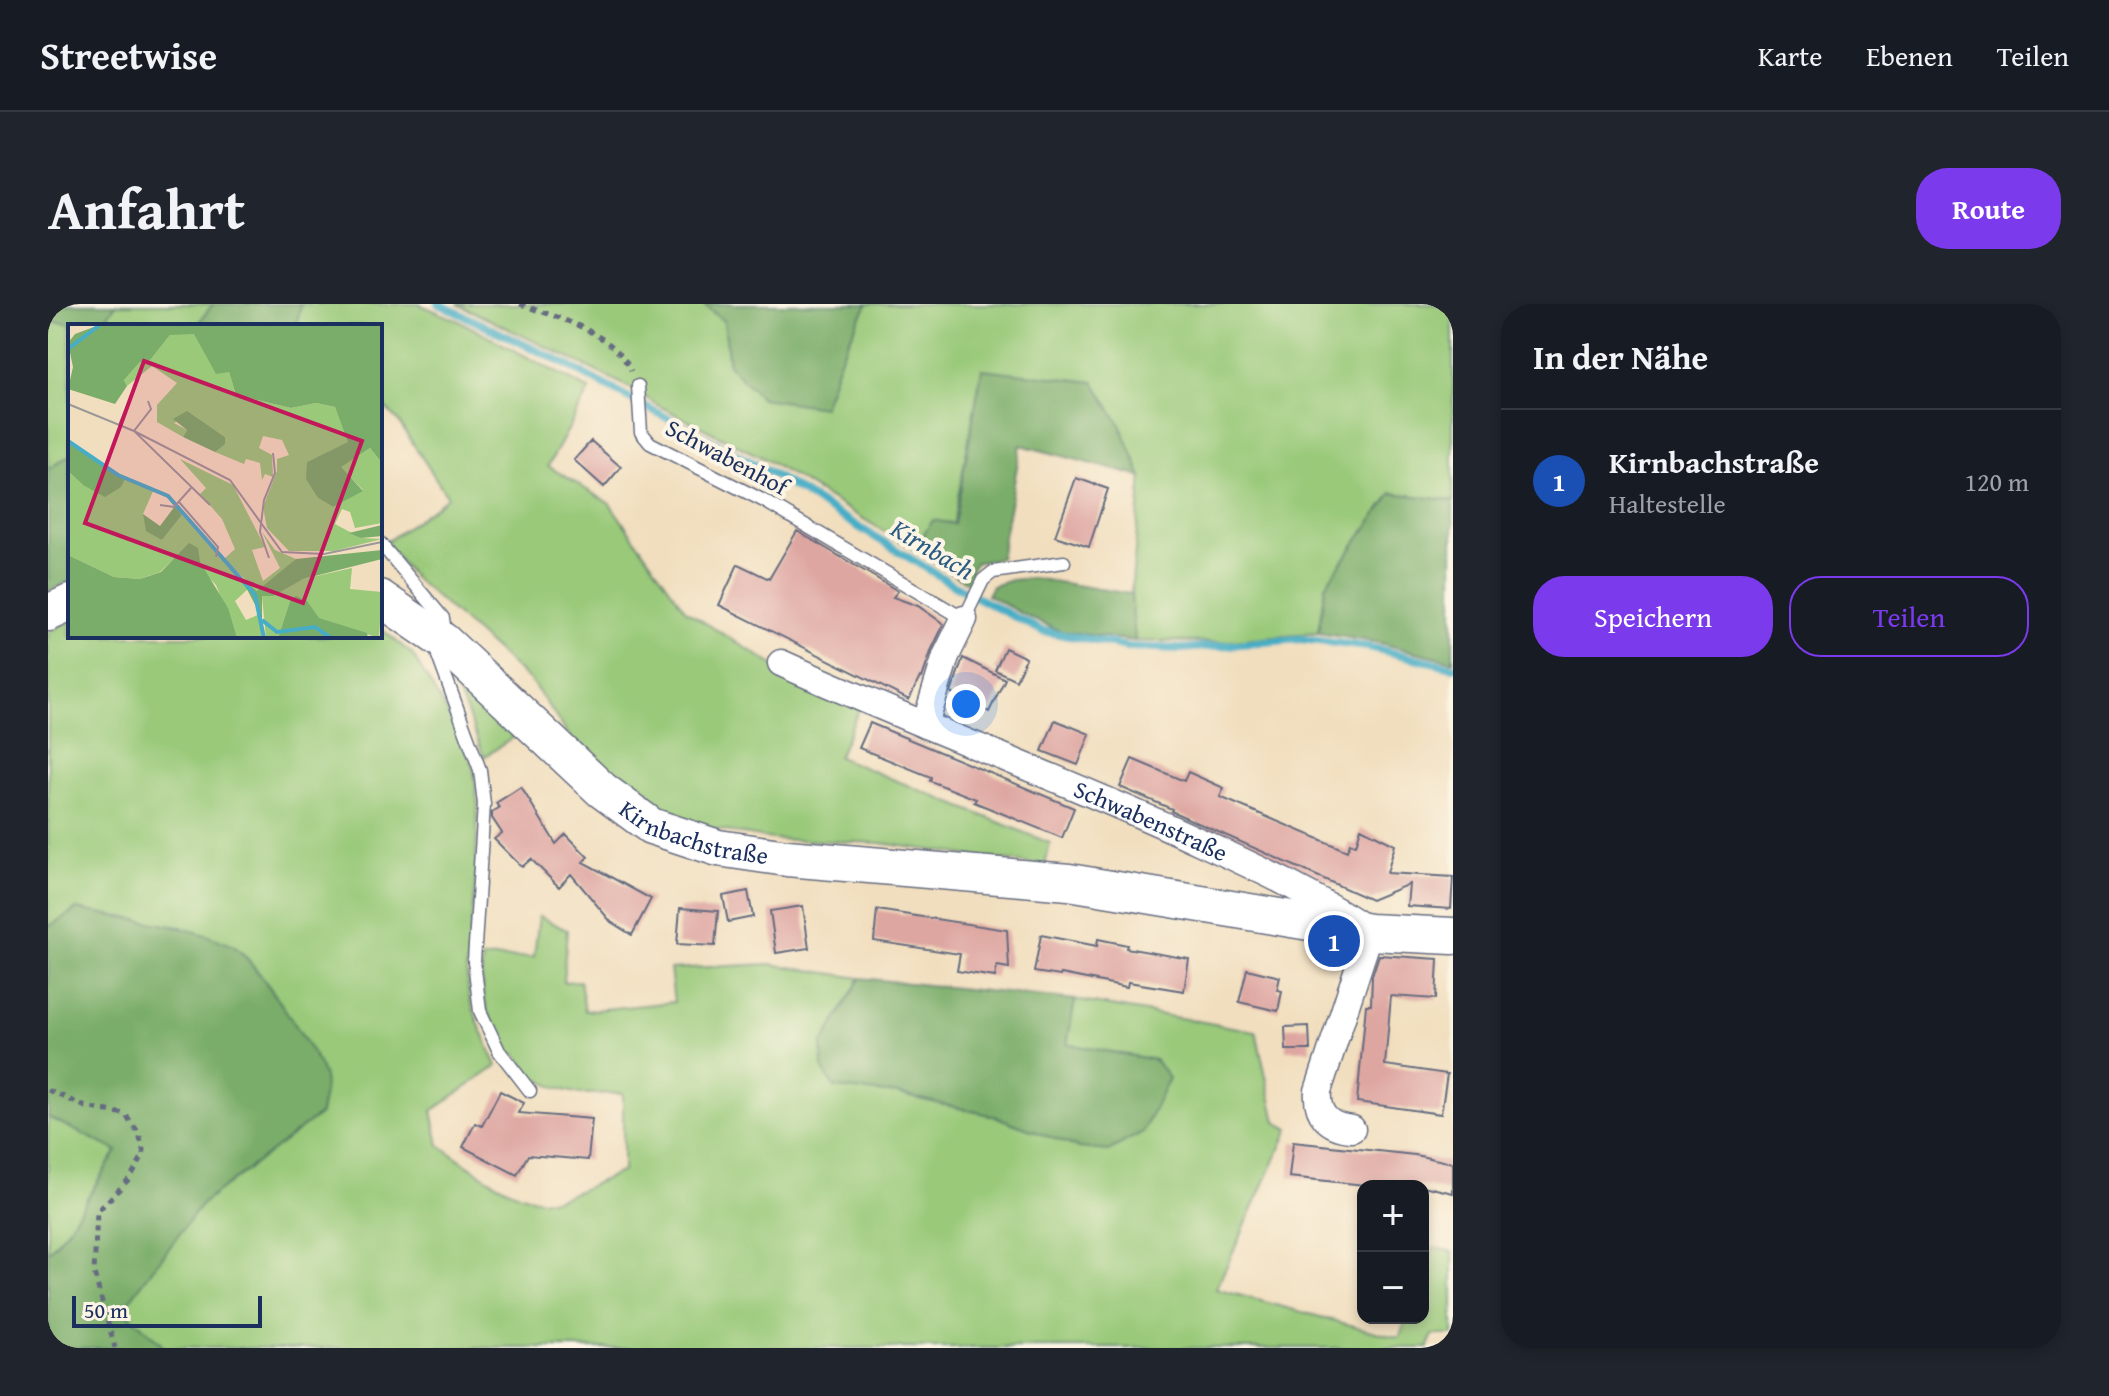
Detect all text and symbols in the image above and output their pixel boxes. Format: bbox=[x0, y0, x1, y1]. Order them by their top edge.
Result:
text: Streetwise bbox=[40, 27, 217, 83]
text: Karte bbox=[1758, 35, 1822, 76]
text: Ebenen bbox=[1866, 35, 1953, 76]
text: Teilen bbox=[1997, 35, 2069, 76]
text: Anfahrt bbox=[48, 167, 245, 250]
button: Route bbox=[1916, 168, 2061, 249]
inset map bbox=[68, 324, 382, 638]
text: In der Nähe bbox=[1533, 332, 1708, 381]
street label: Schwabenhof bbox=[660, 410, 796, 505]
text: Kirnbachstraße bbox=[1609, 440, 1819, 484]
text: 1 bbox=[1552, 462, 1566, 501]
text: 120 m bbox=[1964, 462, 2029, 501]
text: Haltestelle bbox=[1609, 484, 1726, 523]
water label: Kirnbach bbox=[883, 508, 982, 589]
button: Speichern bbox=[1533, 576, 1773, 657]
button: Teilen bbox=[1789, 576, 2029, 657]
your location bbox=[946, 684, 986, 724]
street label: Schwabenstraße bbox=[1069, 771, 1234, 870]
street label: Kirnbachstraße bbox=[612, 791, 771, 873]
pin: 1 bbox=[1308, 911, 1360, 971]
map controls bbox=[1357, 1180, 1429, 1324]
button: + bbox=[1357, 1180, 1429, 1252]
button: − bbox=[1357, 1252, 1429, 1324]
scale bar bbox=[72, 1292, 262, 1328]
text: 50 m bbox=[84, 1294, 128, 1326]

